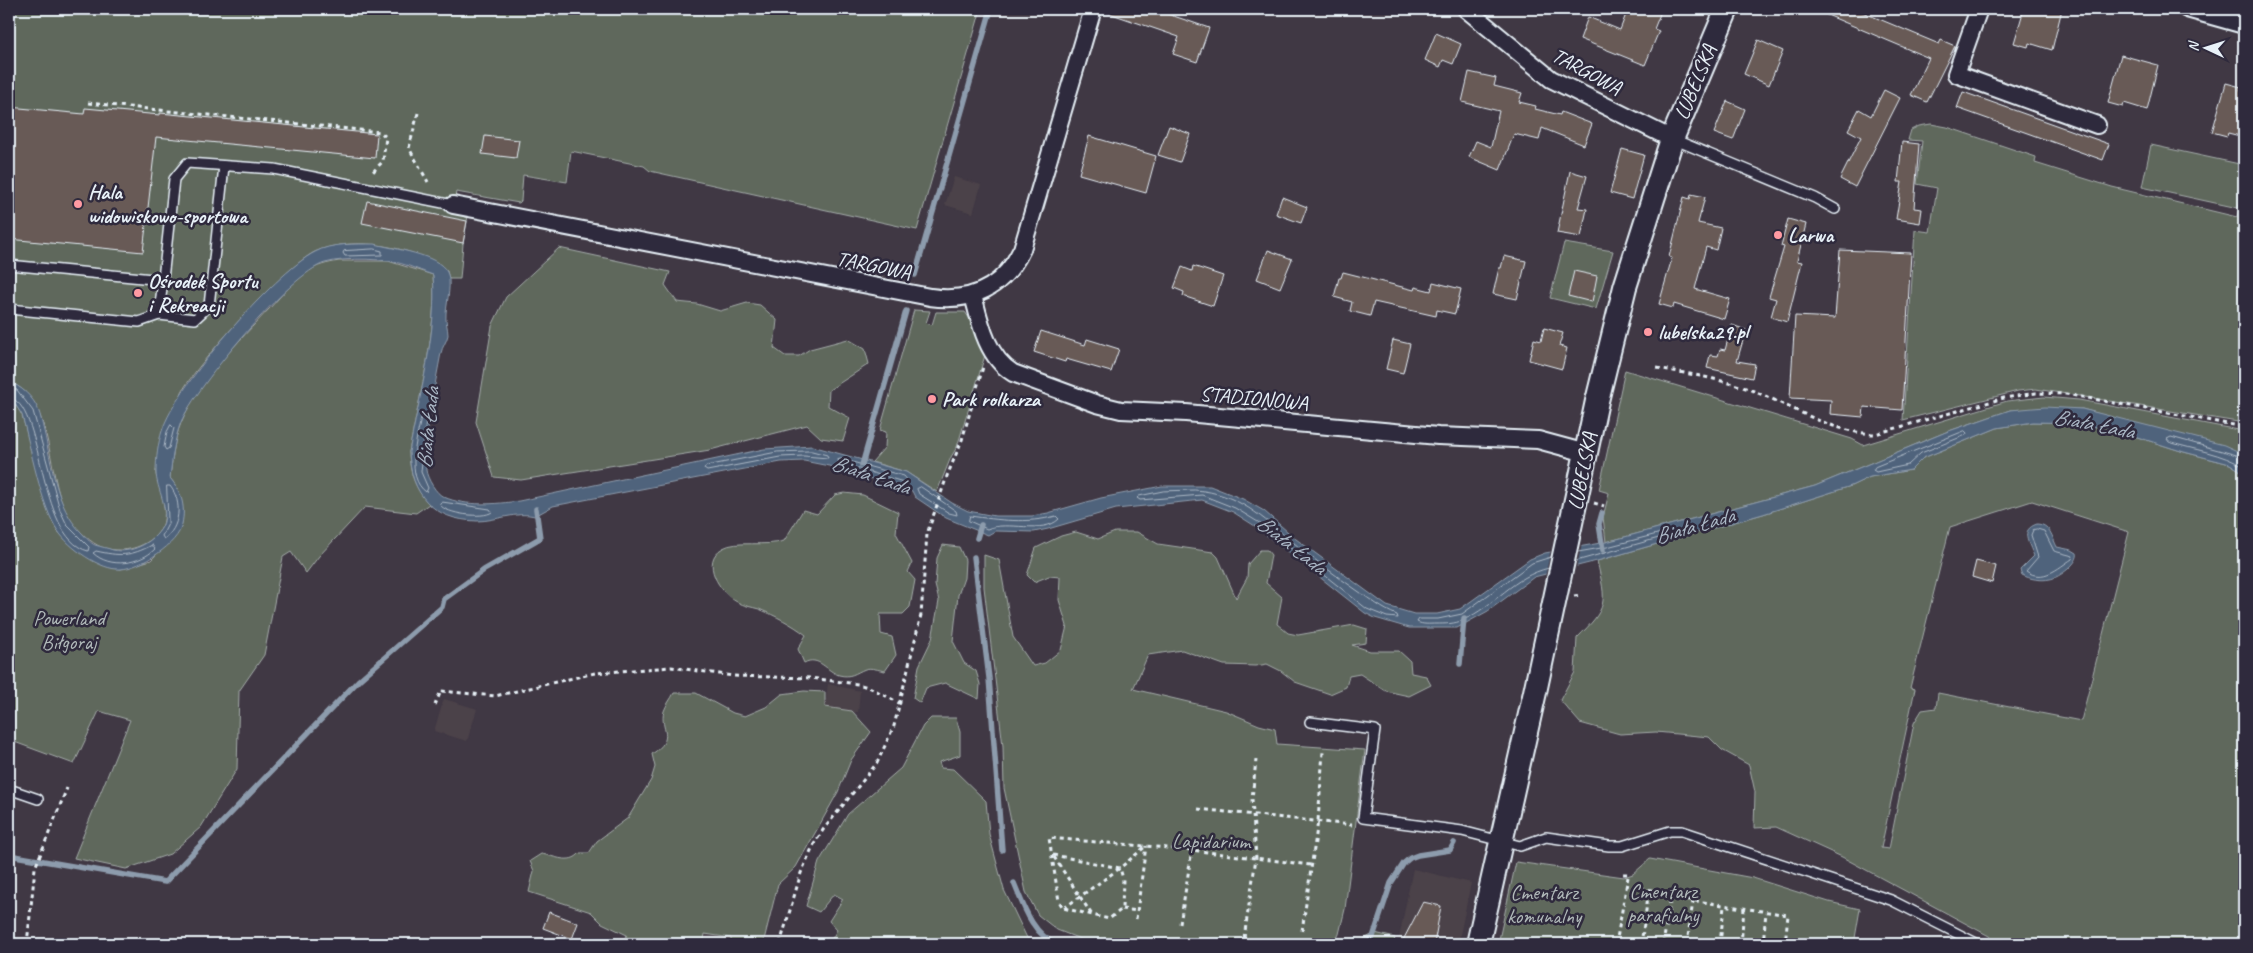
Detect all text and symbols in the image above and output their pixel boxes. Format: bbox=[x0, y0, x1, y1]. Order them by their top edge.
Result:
north arrow bbox=[2180, 22, 2230, 72]
street label: LUBELSKA bbox=[1668, 40, 1722, 123]
text: N bbox=[2185, 40, 2202, 52]
street label: TARGOWA bbox=[1548, 42, 1627, 100]
place label: Hala widowiskowo-sportowa bbox=[88, 179, 249, 229]
marker: Hala widowiskowo-sportowa bbox=[72, 198, 84, 210]
place label: Larwa bbox=[1788, 222, 1835, 248]
marker: Larwa bbox=[1772, 229, 1784, 241]
street label: TARGOWA bbox=[834, 245, 914, 285]
place label: Ośrodek Sportu i Rekreacji bbox=[148, 268, 260, 318]
marker: Ośrodek Sportu i Rekreacji bbox=[132, 287, 144, 299]
place label: lubelska29.pl bbox=[1658, 319, 1752, 345]
marker: lubelska29.pl bbox=[1642, 326, 1654, 338]
street label: STADIONOWA bbox=[1199, 380, 1310, 416]
water label: Biała Łada bbox=[410, 384, 446, 470]
place label: Park rolkarza bbox=[942, 386, 1042, 412]
marker: Park rolkarza bbox=[926, 393, 938, 405]
water label: Biała Łada bbox=[2051, 403, 2138, 446]
street label: LUBELSKA bbox=[1562, 430, 1602, 512]
water label: Biała Łada bbox=[828, 449, 916, 502]
water label: Biała Łada bbox=[1652, 501, 1739, 551]
water label: Biała Łada bbox=[1251, 509, 1334, 582]
park label: Powerland Biłgoraj bbox=[33, 605, 108, 655]
park label: Lapidarium bbox=[1172, 828, 1252, 854]
park label: Cmentarz parafialny bbox=[1627, 878, 1701, 928]
park label: Cmentarz komunalny bbox=[1507, 879, 1583, 929]

